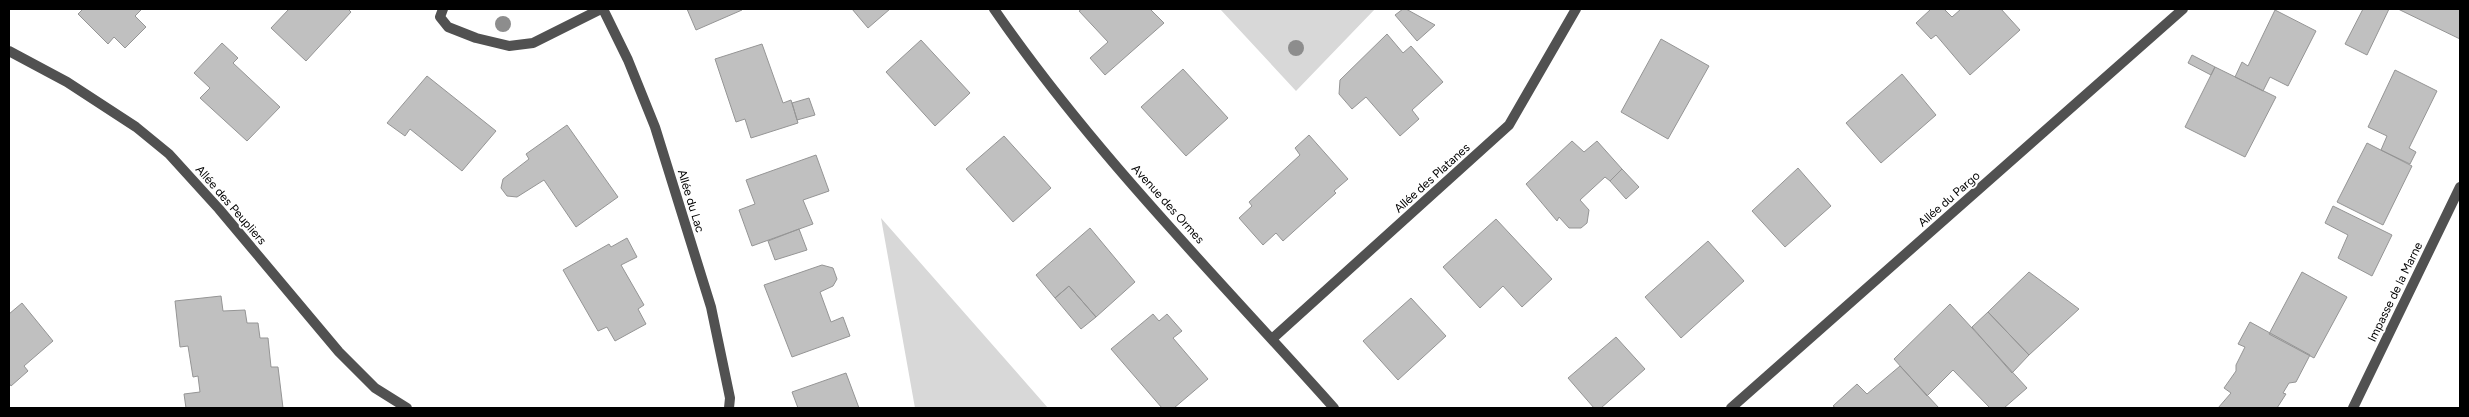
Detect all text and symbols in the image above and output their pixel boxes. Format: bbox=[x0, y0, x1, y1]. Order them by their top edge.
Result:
street label: Allée des Platanes bbox=[1391, 140, 1473, 216]
street label: Avenue des Ormes bbox=[1129, 162, 1207, 247]
street label: Allée des Peupliers bbox=[193, 163, 269, 248]
street label: Allée du Lac bbox=[675, 168, 707, 235]
street label: Allée du Pargo bbox=[1915, 168, 1983, 230]
street label: Impasse de la Marne bbox=[2365, 239, 2425, 344]

